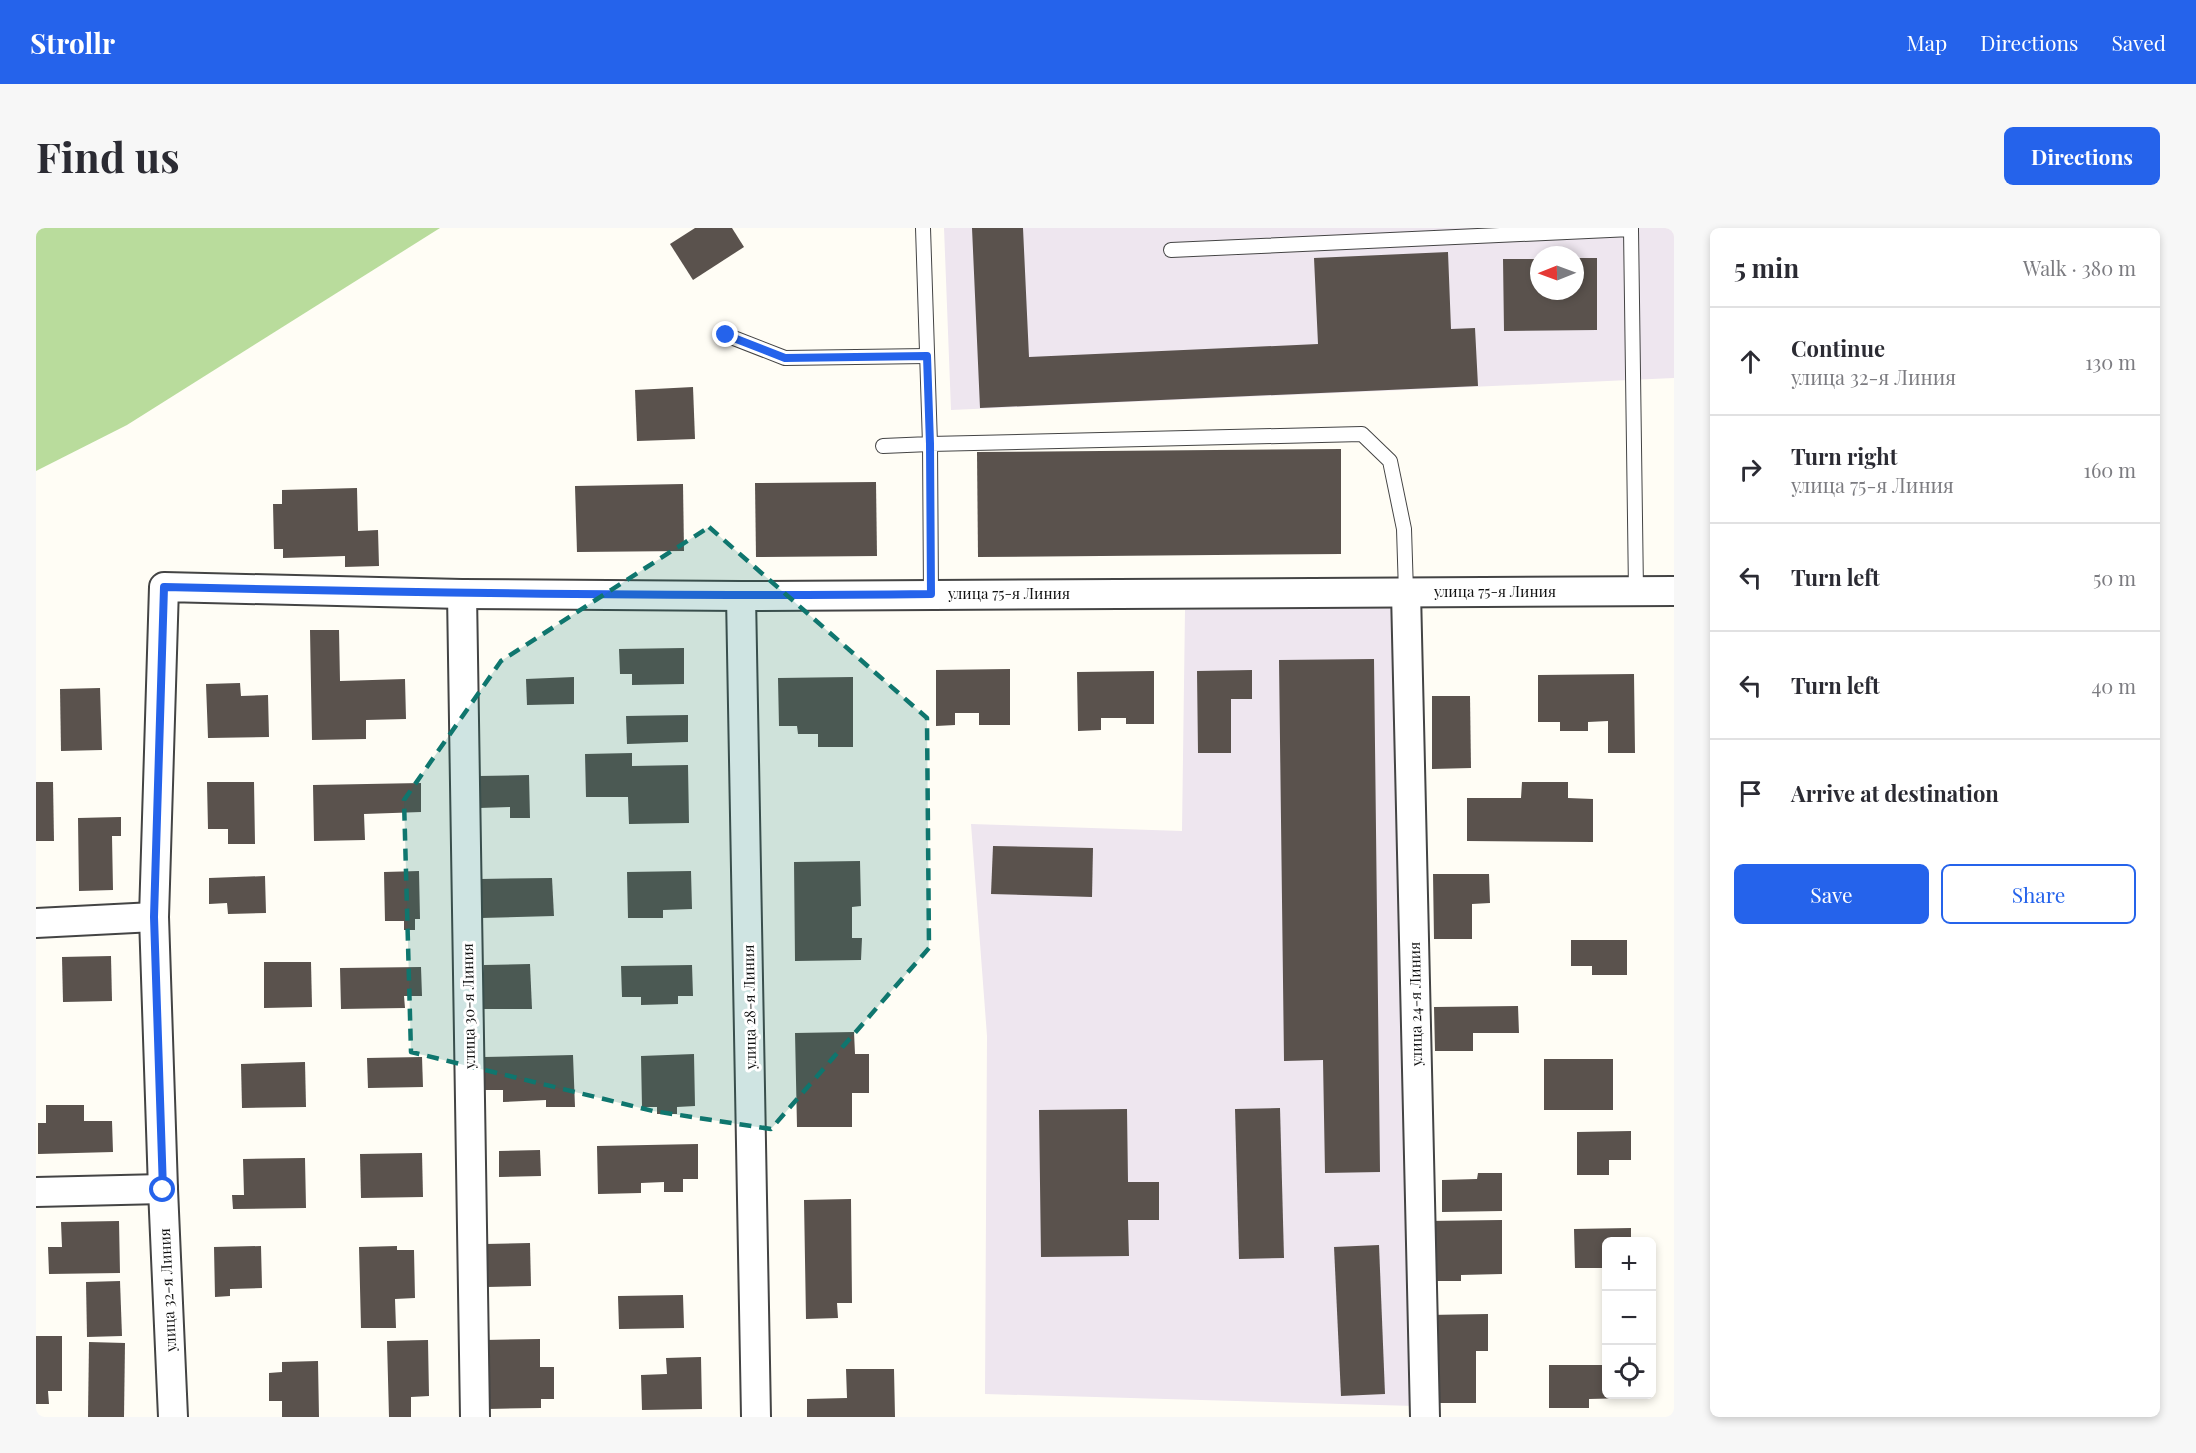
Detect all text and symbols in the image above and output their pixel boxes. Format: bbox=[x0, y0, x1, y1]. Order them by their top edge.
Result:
text: Strollr bbox=[30, 24, 115, 61]
text: Map bbox=[1906, 28, 1947, 56]
text: Directions bbox=[1980, 28, 2078, 56]
text: Saved bbox=[2111, 28, 2166, 56]
button: Directions bbox=[2004, 127, 2160, 185]
text: Find us bbox=[36, 128, 180, 184]
north arrow bbox=[1530, 246, 1584, 300]
text: 5 min bbox=[1734, 250, 1799, 285]
text: Walk · 380 m bbox=[2023, 254, 2136, 281]
route end bbox=[712, 321, 738, 347]
text: Continue bbox=[1791, 333, 1885, 363]
icon: ahead bbox=[1734, 345, 1767, 378]
text: 130 m bbox=[2085, 348, 2136, 375]
text: улица 32-я Линия bbox=[1791, 363, 1956, 390]
text: Turn right bbox=[1791, 441, 1897, 471]
icon: right bbox=[1734, 453, 1767, 486]
text: 160 m bbox=[2084, 456, 2136, 483]
text: улица 75-я Линия bbox=[1791, 471, 1954, 498]
icon: left bbox=[1734, 561, 1767, 594]
text: Turn left bbox=[1791, 562, 1880, 592]
text: 50 m bbox=[2093, 564, 2136, 591]
street label: улица 75-я Линия bbox=[1433, 581, 1556, 601]
street label: улица 75-я Линия bbox=[947, 583, 1070, 603]
icon: left bbox=[1734, 669, 1767, 702]
text: Turn left bbox=[1791, 670, 1880, 700]
text: 40 m bbox=[2091, 672, 2136, 699]
icon: arrive bbox=[1734, 777, 1767, 810]
text: Arrive at destination bbox=[1791, 778, 1999, 808]
button: Save bbox=[1734, 864, 1929, 924]
button: Share bbox=[1941, 864, 2136, 924]
street label: улица 24-я Линия bbox=[1404, 942, 1426, 1067]
street label: улица 30-я Линия bbox=[457, 943, 479, 1070]
street label: улица 28-я Линия bbox=[738, 944, 760, 1071]
route start bbox=[149, 1176, 175, 1202]
street label: улица 32-я Линия bbox=[154, 1228, 180, 1353]
map controls bbox=[1602, 1237, 1656, 1399]
button: + bbox=[1602, 1237, 1656, 1291]
button: − bbox=[1602, 1291, 1656, 1345]
button: locate bbox=[1602, 1345, 1656, 1399]

